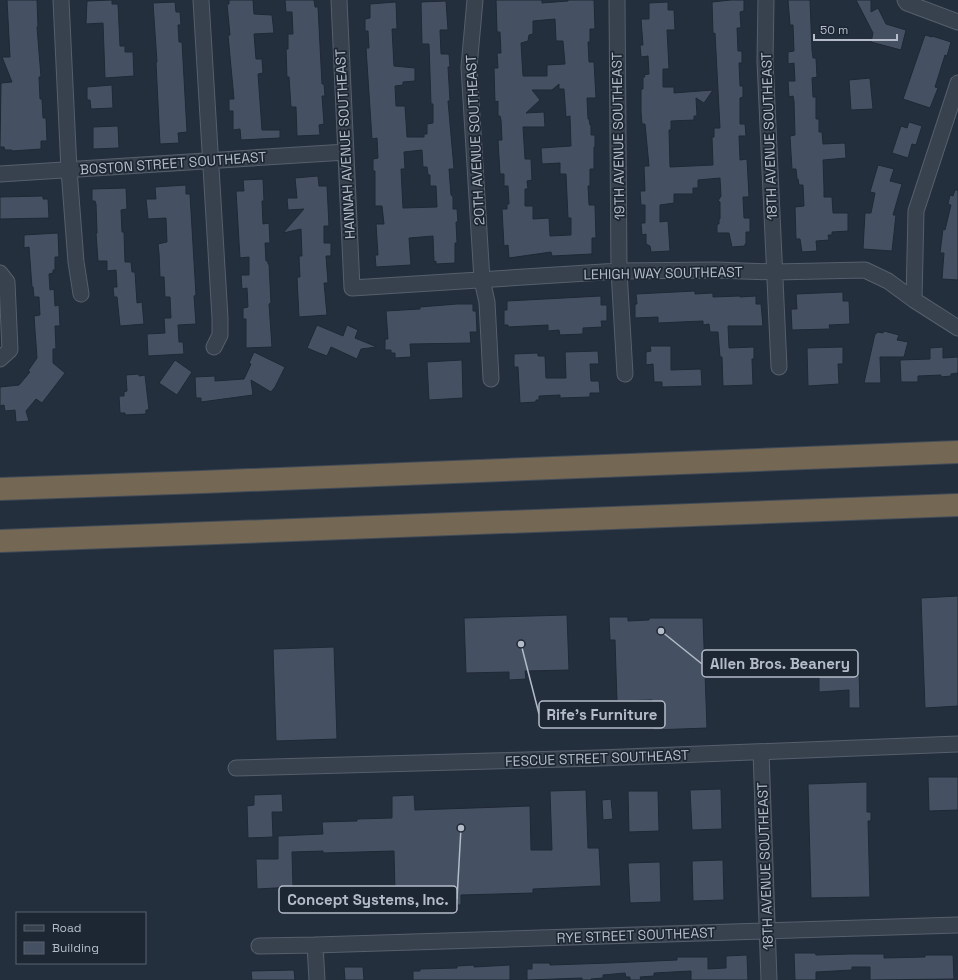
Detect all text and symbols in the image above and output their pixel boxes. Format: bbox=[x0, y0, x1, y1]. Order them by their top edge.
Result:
scale bar bbox=[814, 16, 897, 42]
text: 50 m bbox=[820, 22, 848, 38]
street label: HANNAH AVENUE SOUTHEAST bbox=[331, 48, 359, 240]
street label: 19TH AVENUE SOUTHEAST bbox=[608, 52, 628, 220]
street label: 18TH AVENUE SOUTHEAST bbox=[757, 52, 781, 220]
street label: 20TH AVENUE SOUTHEAST bbox=[462, 54, 488, 226]
street label: BOSTON STREET SOUTHEAST bbox=[79, 147, 267, 179]
street label: LEHIGH WAY SOUTHEAST bbox=[583, 263, 743, 283]
callout: Allen Bros. Beanery bbox=[702, 650, 858, 677]
text: Allen Bros. Beanery bbox=[710, 654, 850, 673]
callout: Rife’s Furniture bbox=[539, 701, 665, 728]
text: Rife’s Furniture bbox=[547, 705, 658, 724]
street label: FESCUE STREET SOUTHEAST bbox=[505, 746, 689, 770]
street label: 18TH AVENUE SOUTHEAST bbox=[753, 782, 777, 950]
callout: Concept Systems, Inc. bbox=[279, 886, 457, 913]
text: Concept Systems, Inc. bbox=[287, 890, 449, 909]
legend bbox=[16, 912, 146, 964]
text: Road bbox=[52, 920, 81, 936]
street label: RYE STREET SOUTHEAST bbox=[556, 923, 716, 947]
text: Building bbox=[52, 940, 99, 956]

